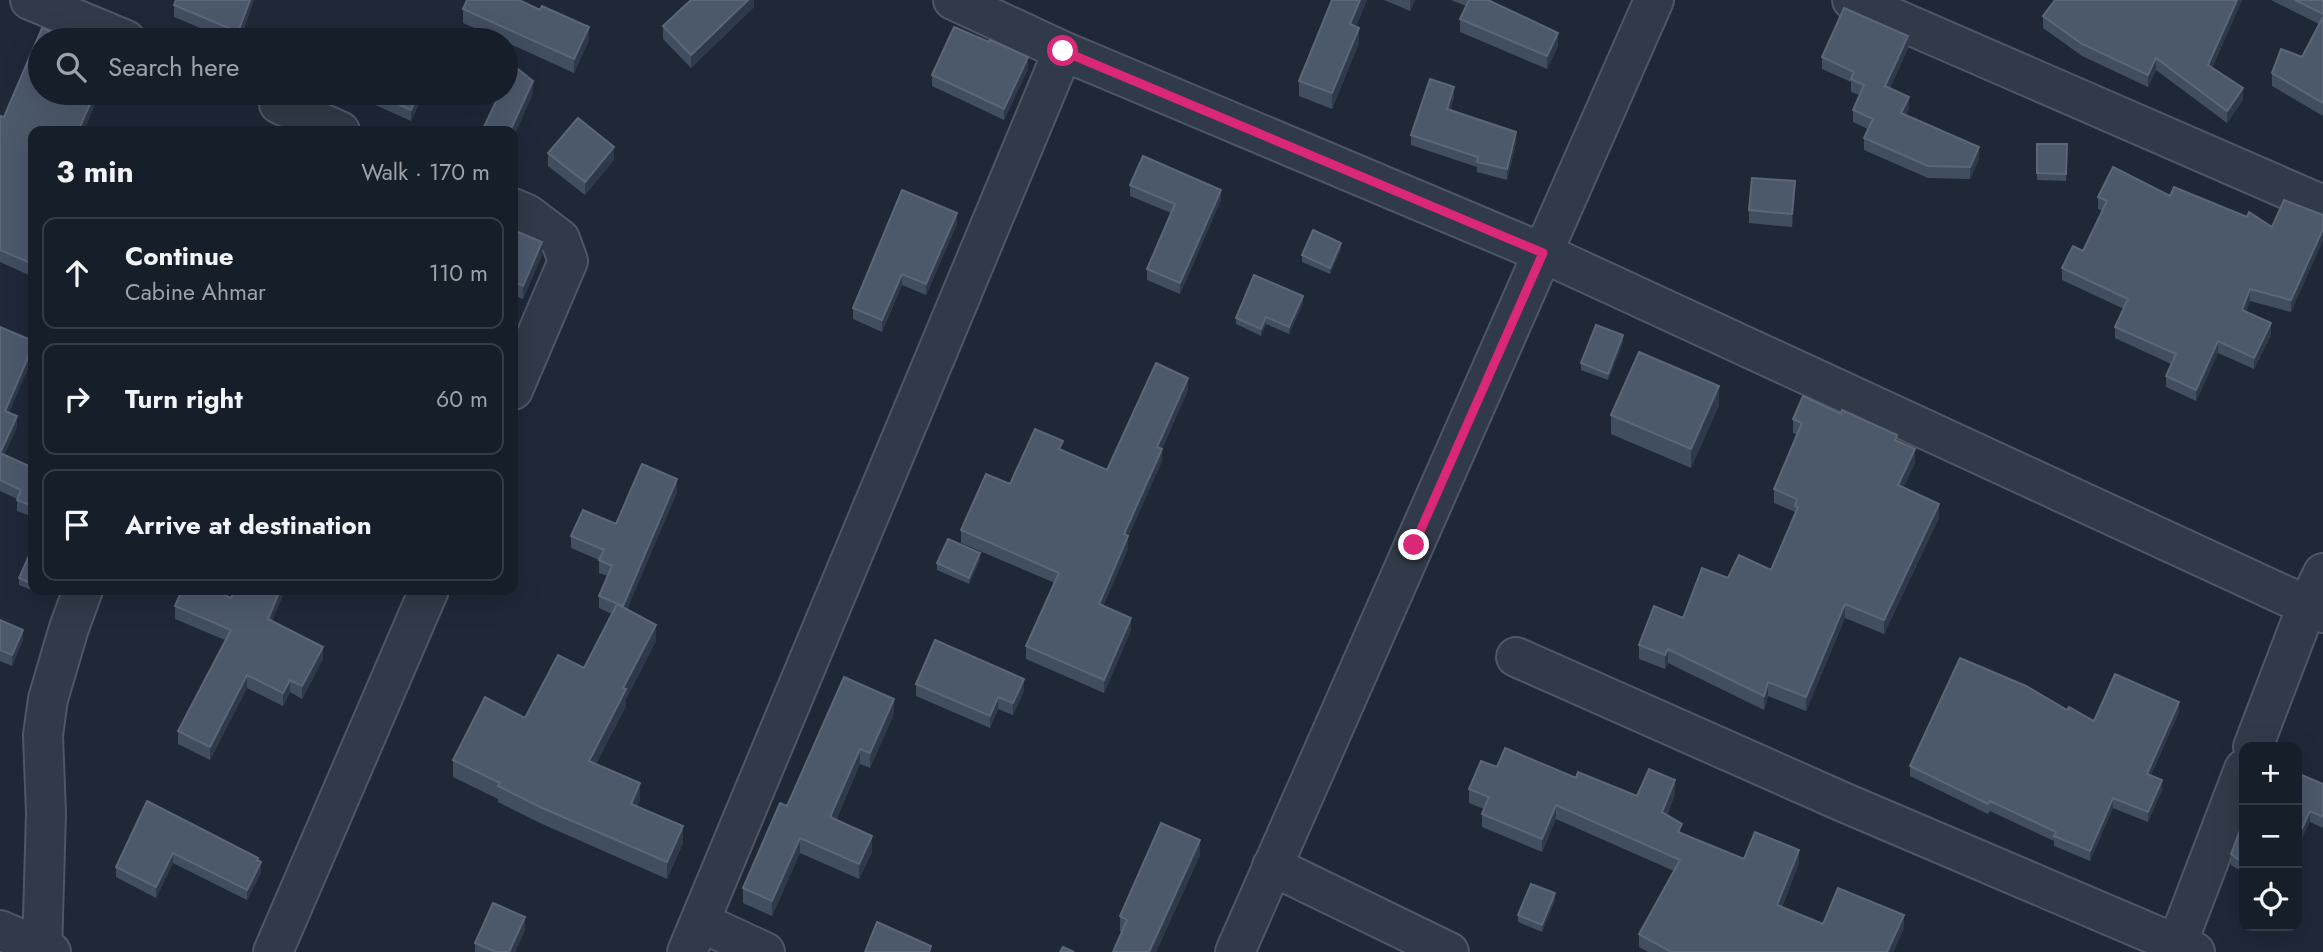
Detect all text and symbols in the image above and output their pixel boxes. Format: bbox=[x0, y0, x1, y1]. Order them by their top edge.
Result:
search box bbox=[28, 28, 518, 105]
route start bbox=[1047, 35, 1078, 66]
icon: search bbox=[52, 48, 90, 86]
text: Search here bbox=[108, 48, 240, 86]
text: 3 min bbox=[56, 150, 134, 193]
text: Walk · 170 m bbox=[361, 155, 490, 189]
text: Continue bbox=[125, 237, 234, 275]
icon: ahead bbox=[58, 254, 96, 292]
text: 110 m bbox=[429, 256, 488, 290]
text: Cabine Ahmar bbox=[125, 275, 266, 309]
icon: right bbox=[58, 380, 96, 418]
text: Turn right bbox=[125, 380, 243, 418]
text: 60 m bbox=[436, 382, 488, 416]
icon: arrive bbox=[58, 506, 96, 544]
text: Arrive at destination bbox=[125, 506, 372, 544]
route end bbox=[1398, 529, 1429, 560]
map controls bbox=[2239, 742, 2302, 931]
button: + bbox=[2239, 742, 2302, 805]
button: − bbox=[2239, 805, 2302, 868]
button: locate bbox=[2239, 868, 2302, 931]

